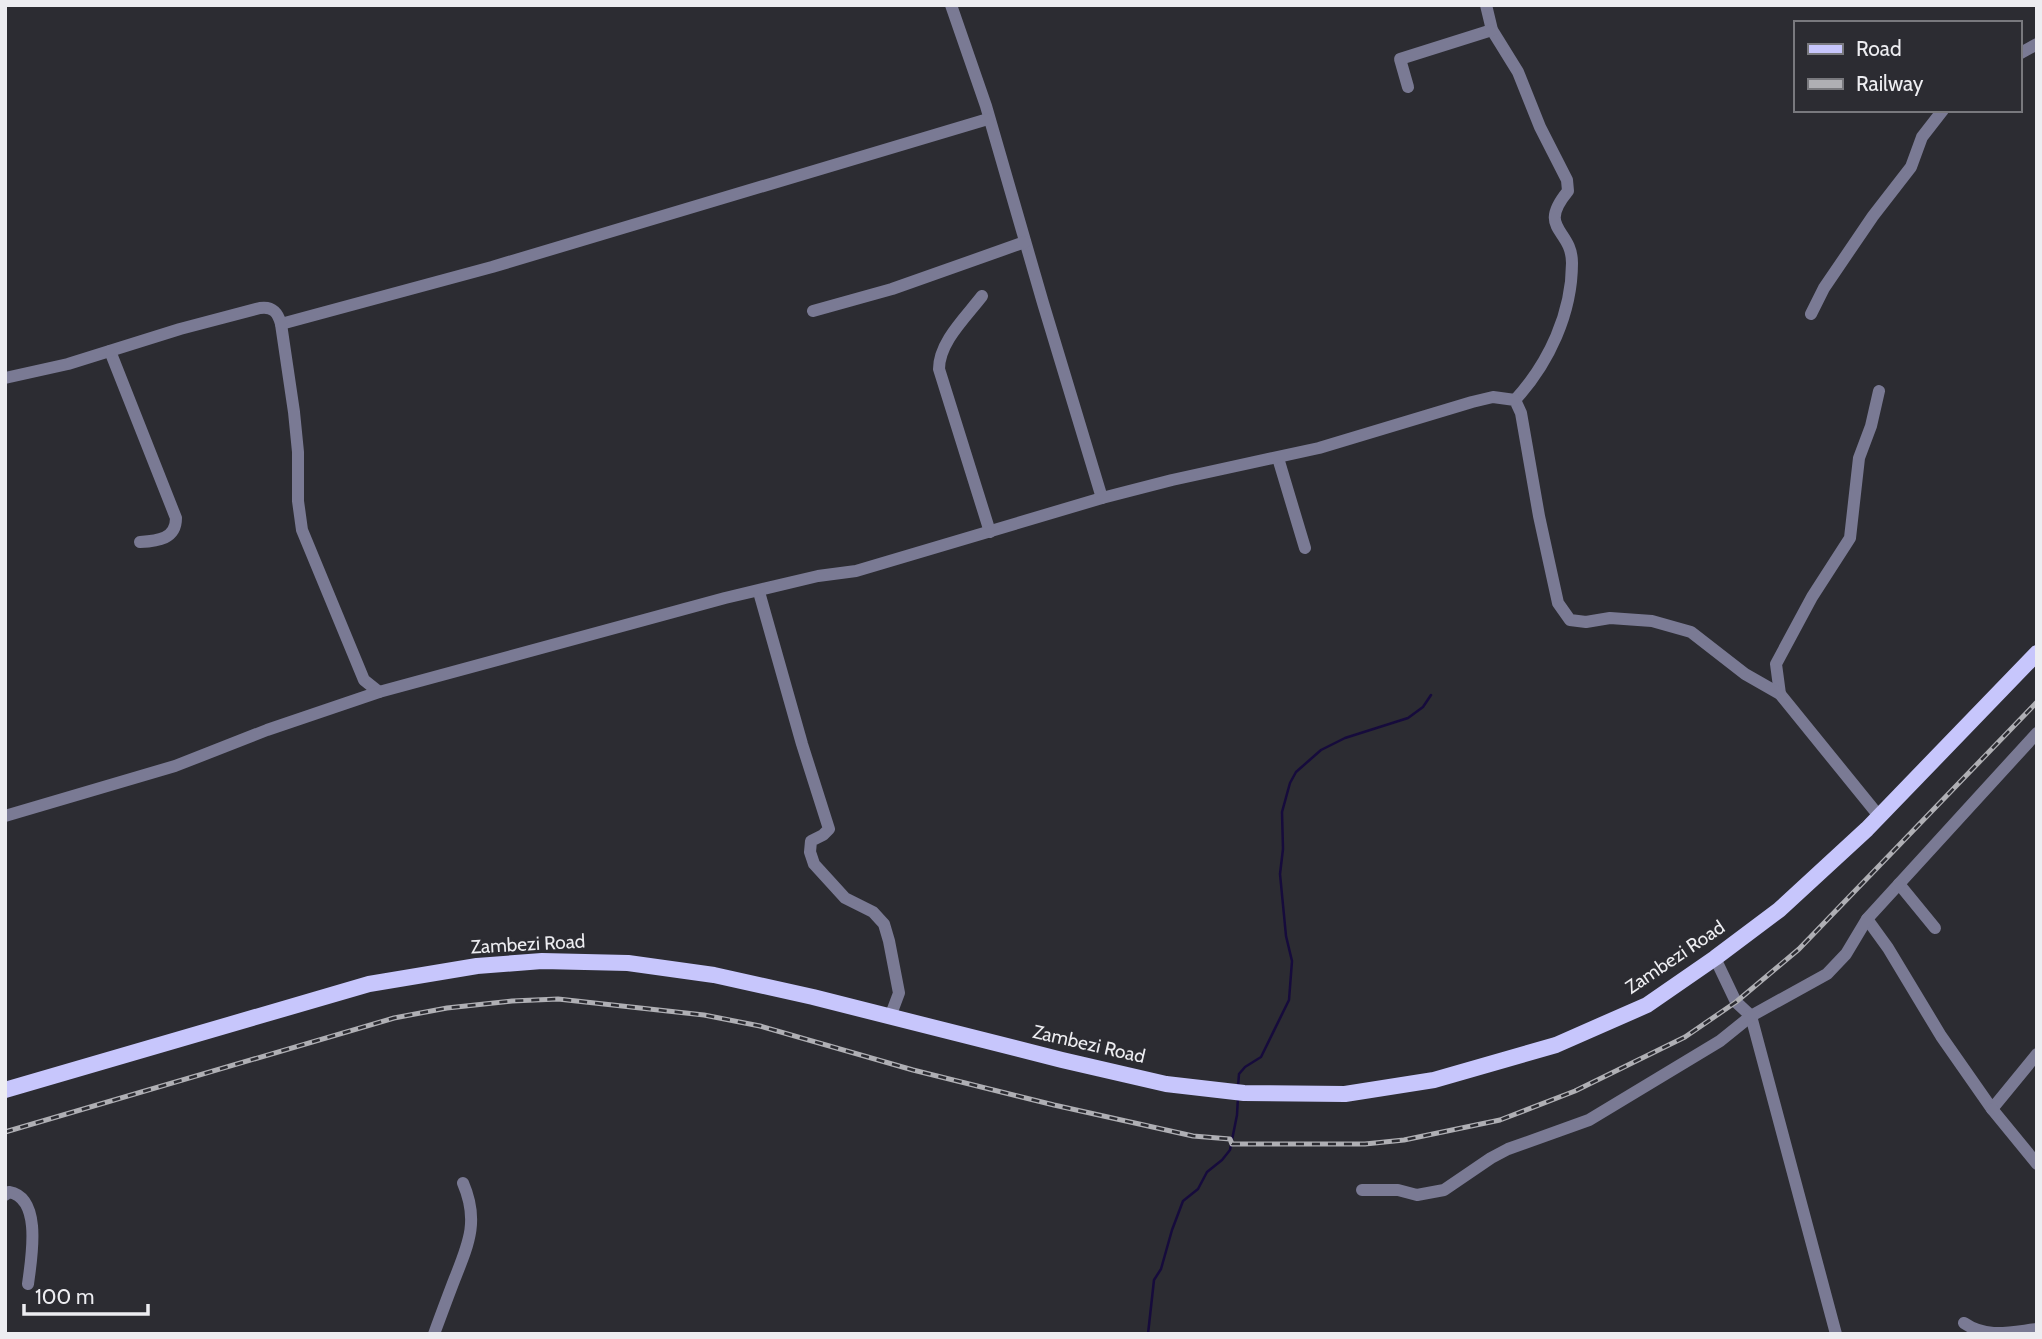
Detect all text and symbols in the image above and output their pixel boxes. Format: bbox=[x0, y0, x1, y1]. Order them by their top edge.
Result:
legend bbox=[1794, 21, 2021, 112]
text: Road bbox=[1856, 36, 1902, 61]
text: Railway bbox=[1856, 71, 1924, 96]
street label: Zambezi Road bbox=[1621, 915, 1729, 999]
street label: Zambezi Road bbox=[470, 930, 586, 958]
street label: Zambezi Road bbox=[1031, 1020, 1147, 1068]
scale bar bbox=[24, 1272, 149, 1316]
text: 100 m bbox=[35, 1284, 94, 1309]

